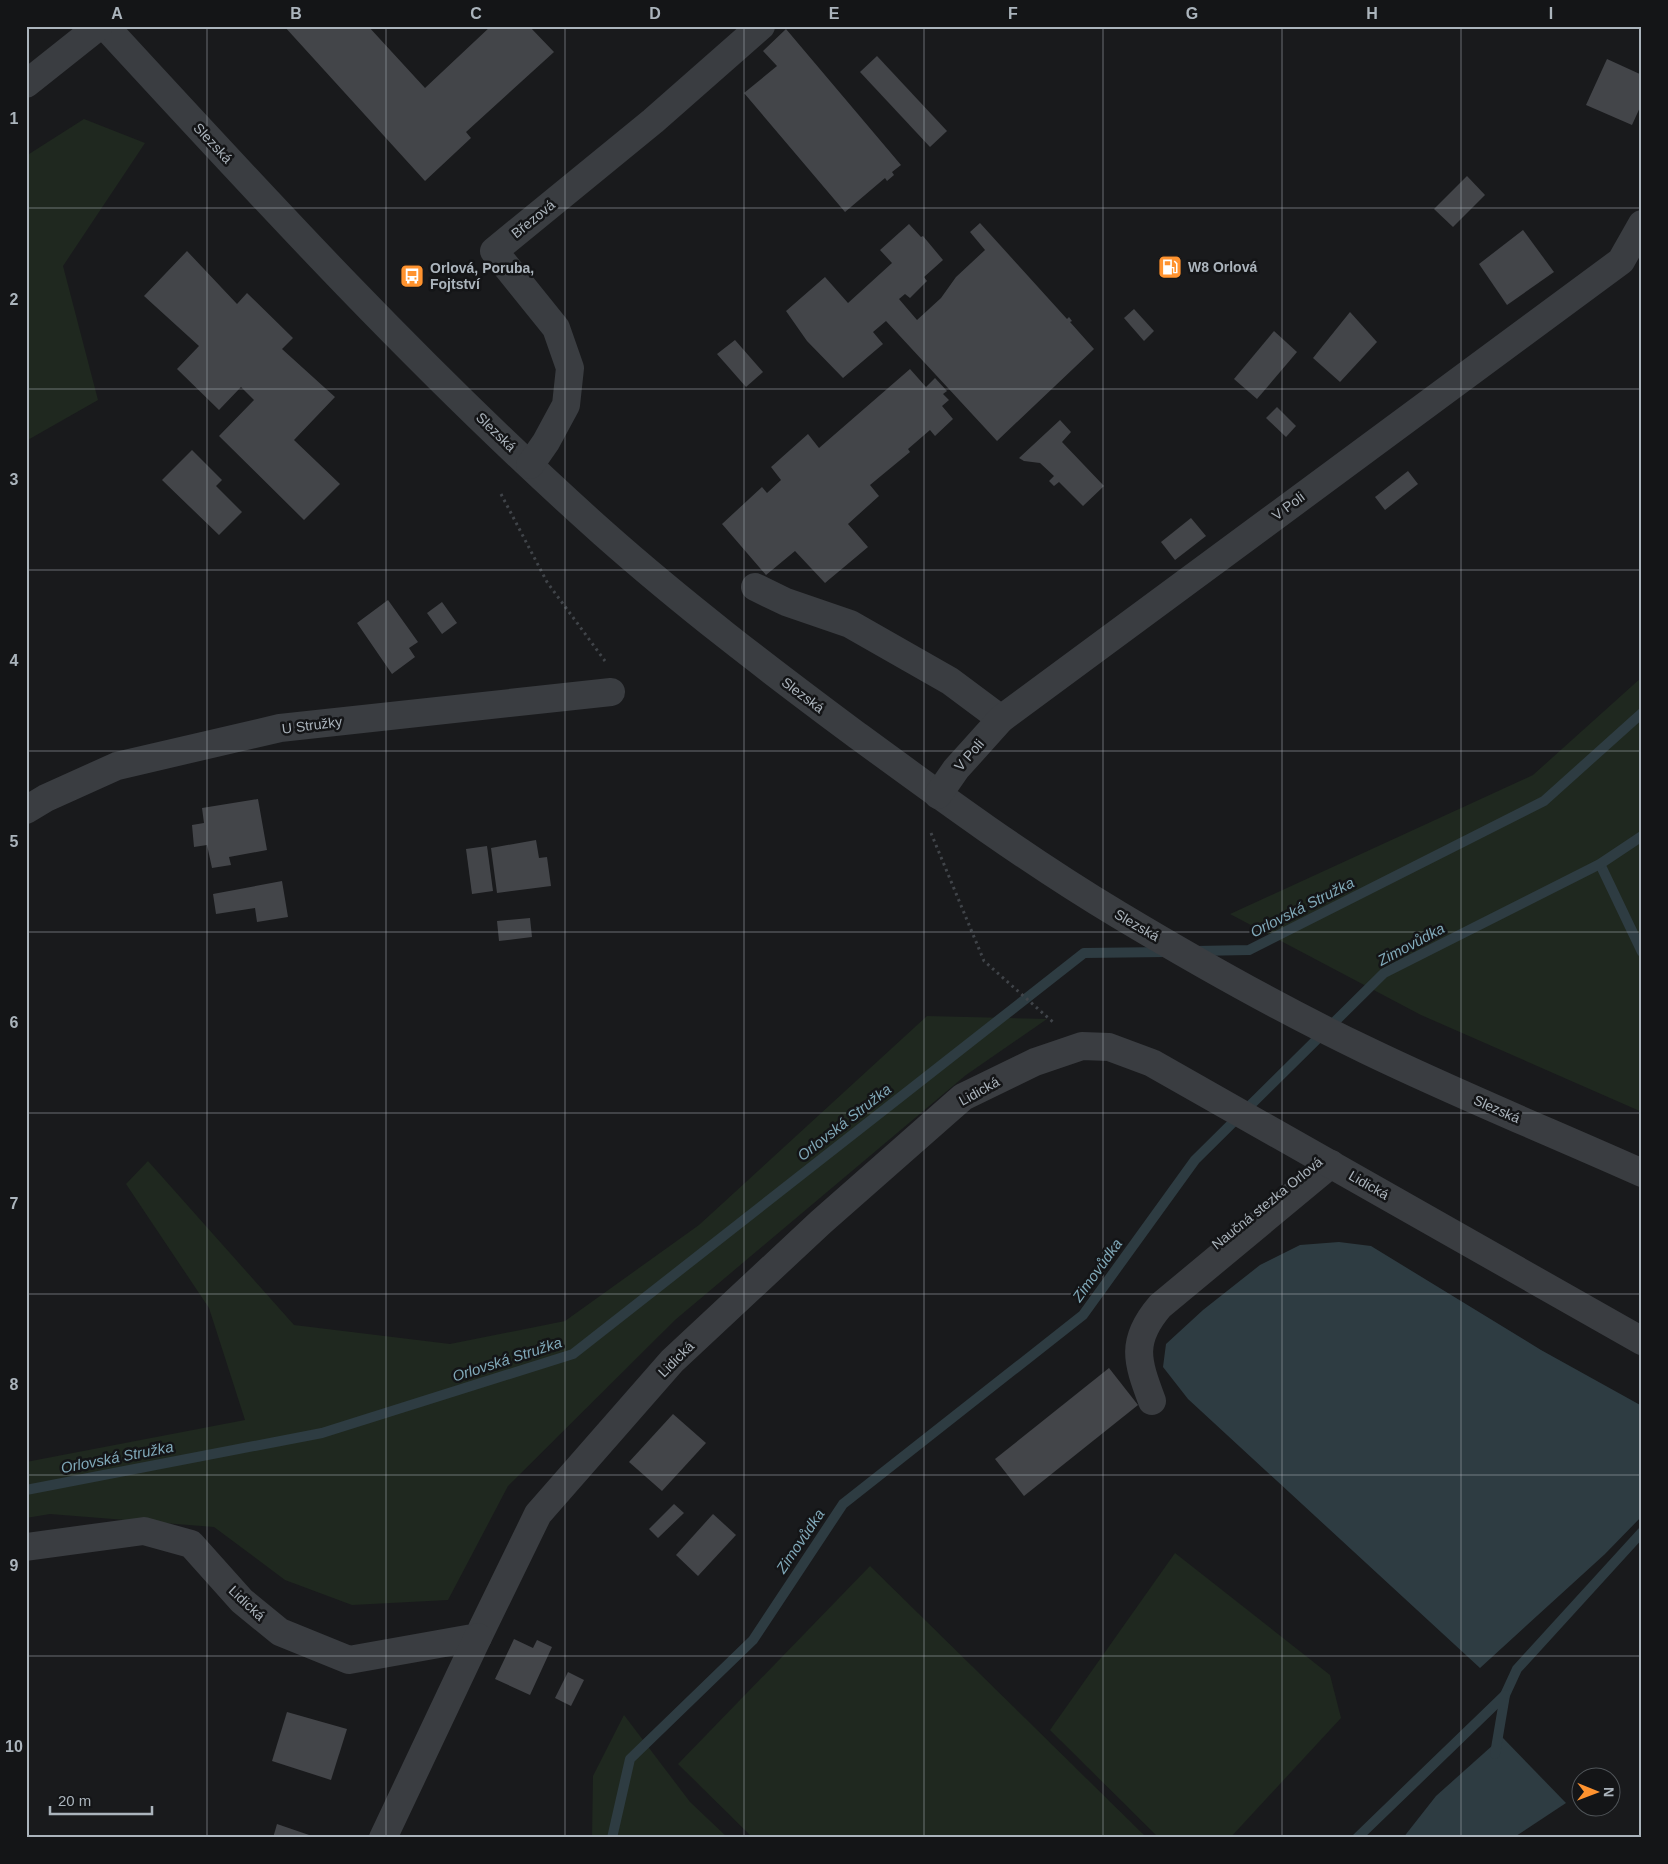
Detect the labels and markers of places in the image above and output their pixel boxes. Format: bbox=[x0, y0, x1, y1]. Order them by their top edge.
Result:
fuel station icon: W8 Orlová bbox=[1157, 254, 1183, 280]
place label: W8 Orlová bbox=[1188, 259, 1257, 275]
place label: Orlová, Poruba, Fojtství bbox=[430, 260, 534, 292]
bus stop icon: Orlová, Poruba, Fojtství bbox=[399, 263, 425, 289]

